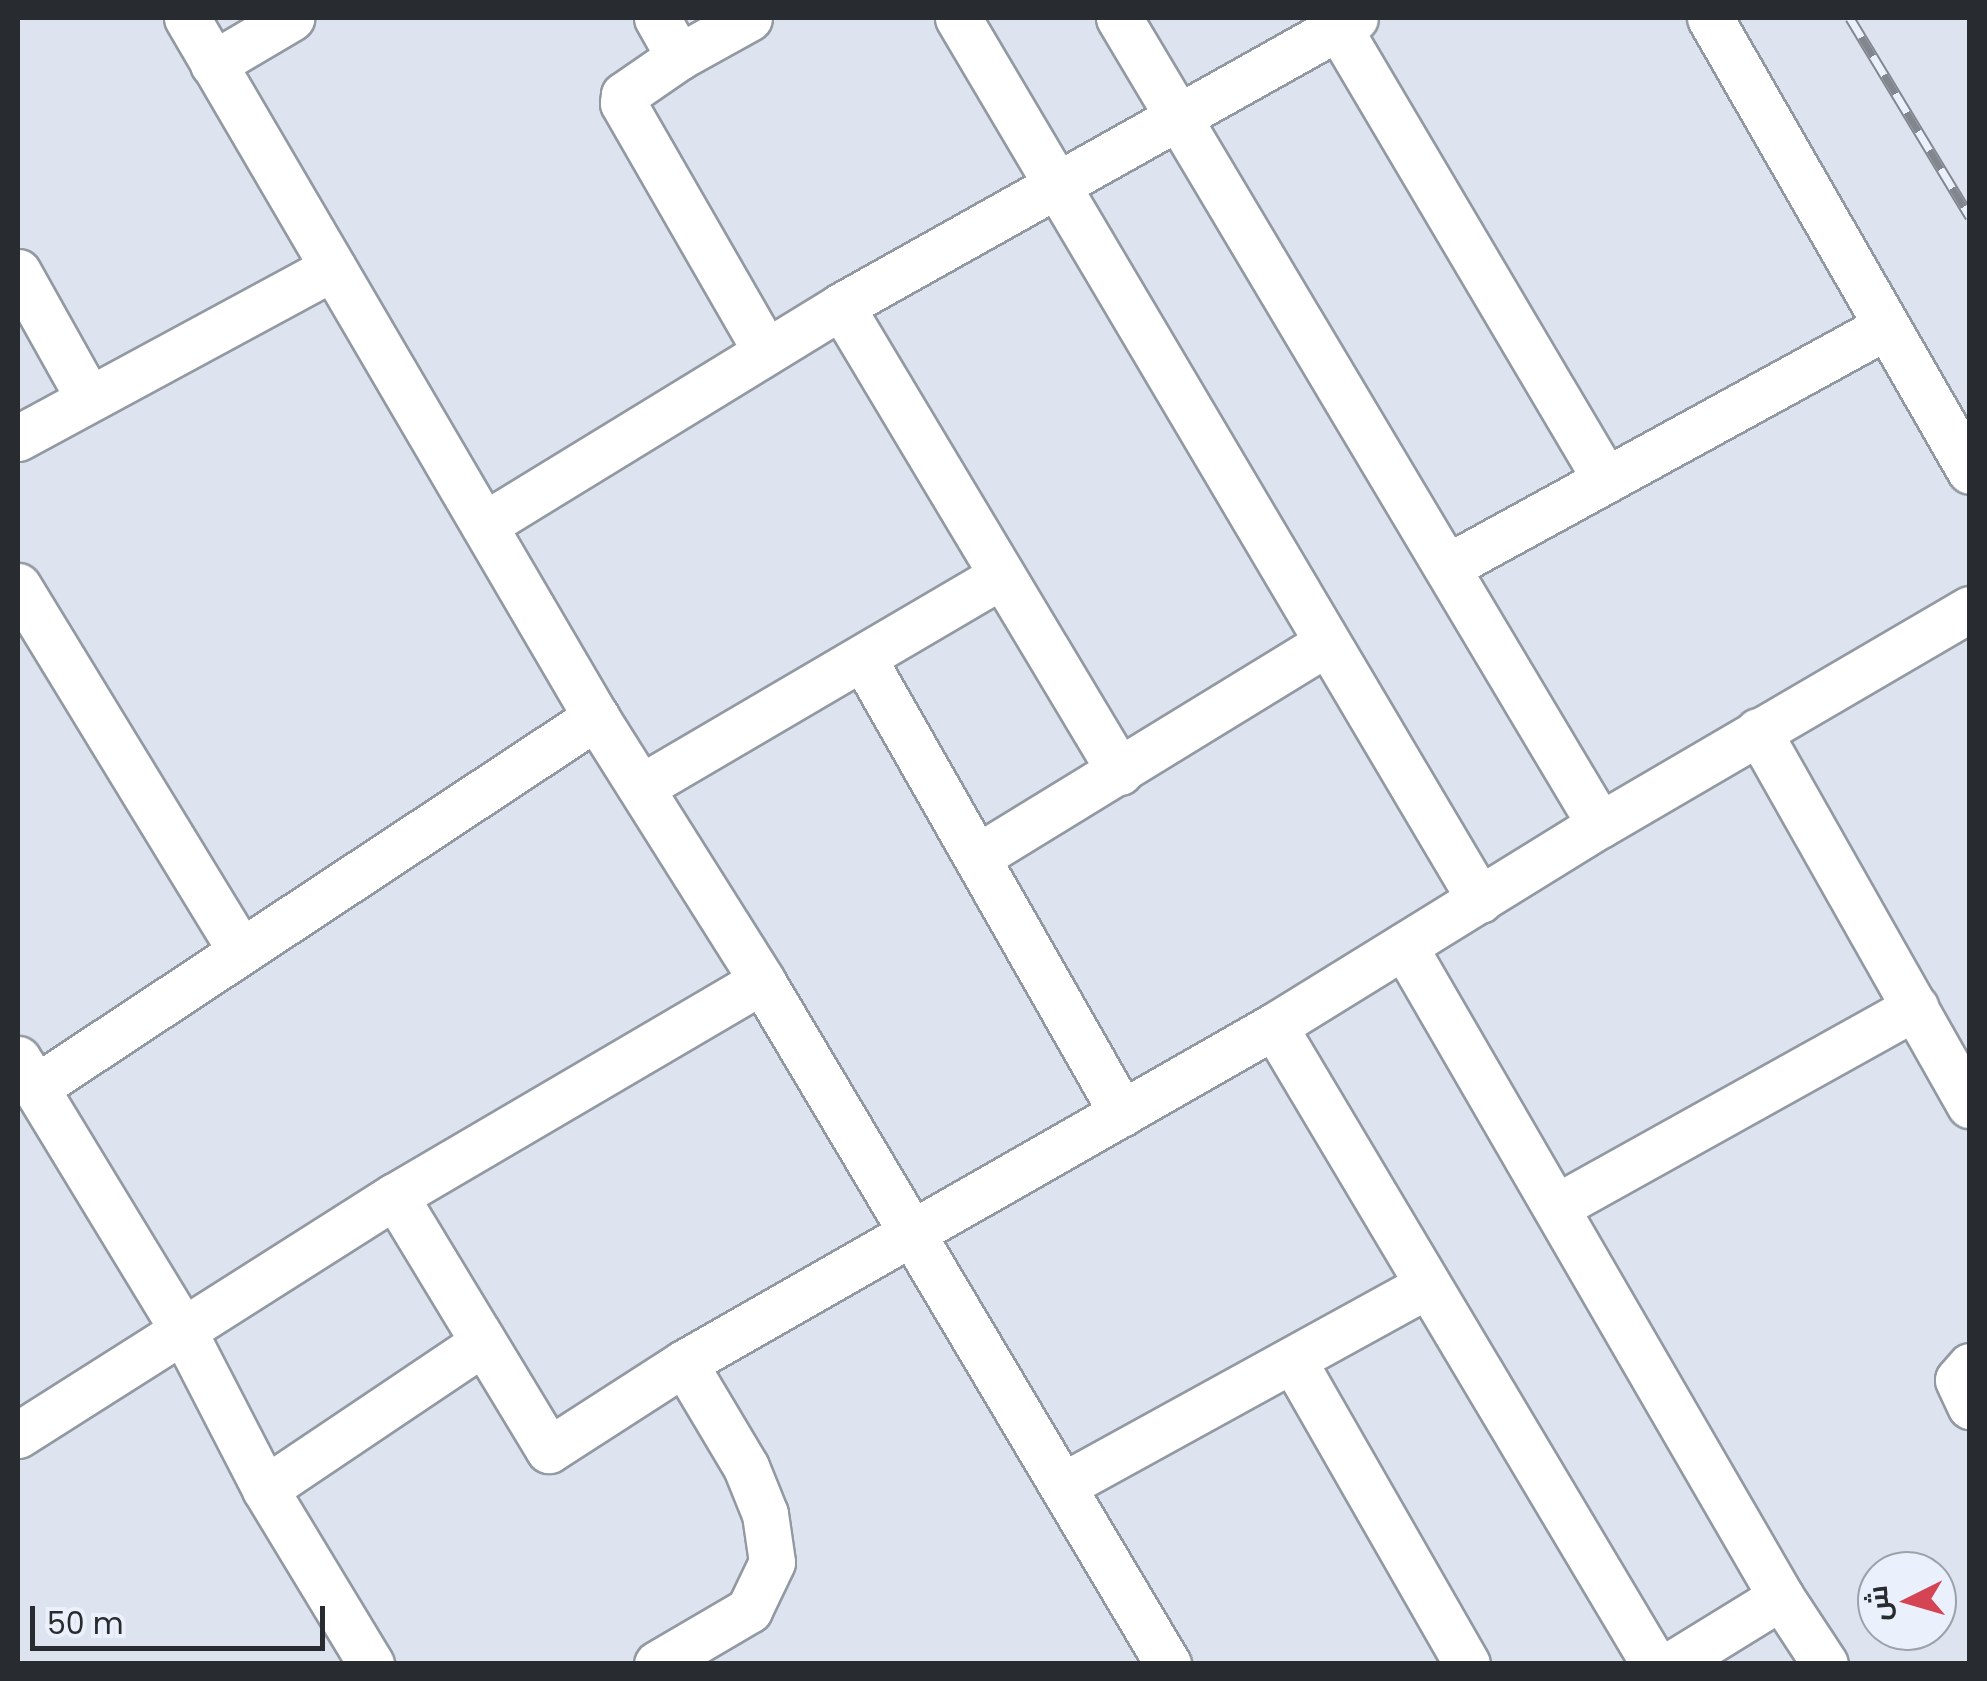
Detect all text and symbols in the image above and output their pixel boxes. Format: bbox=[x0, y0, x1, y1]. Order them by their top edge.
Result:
north arrow bbox=[1857, 1551, 1957, 1651]
text: ش bbox=[1858, 1584, 1900, 1623]
scale bar bbox=[35, 1586, 330, 1648]
text: 50 m bbox=[47, 1602, 124, 1645]

